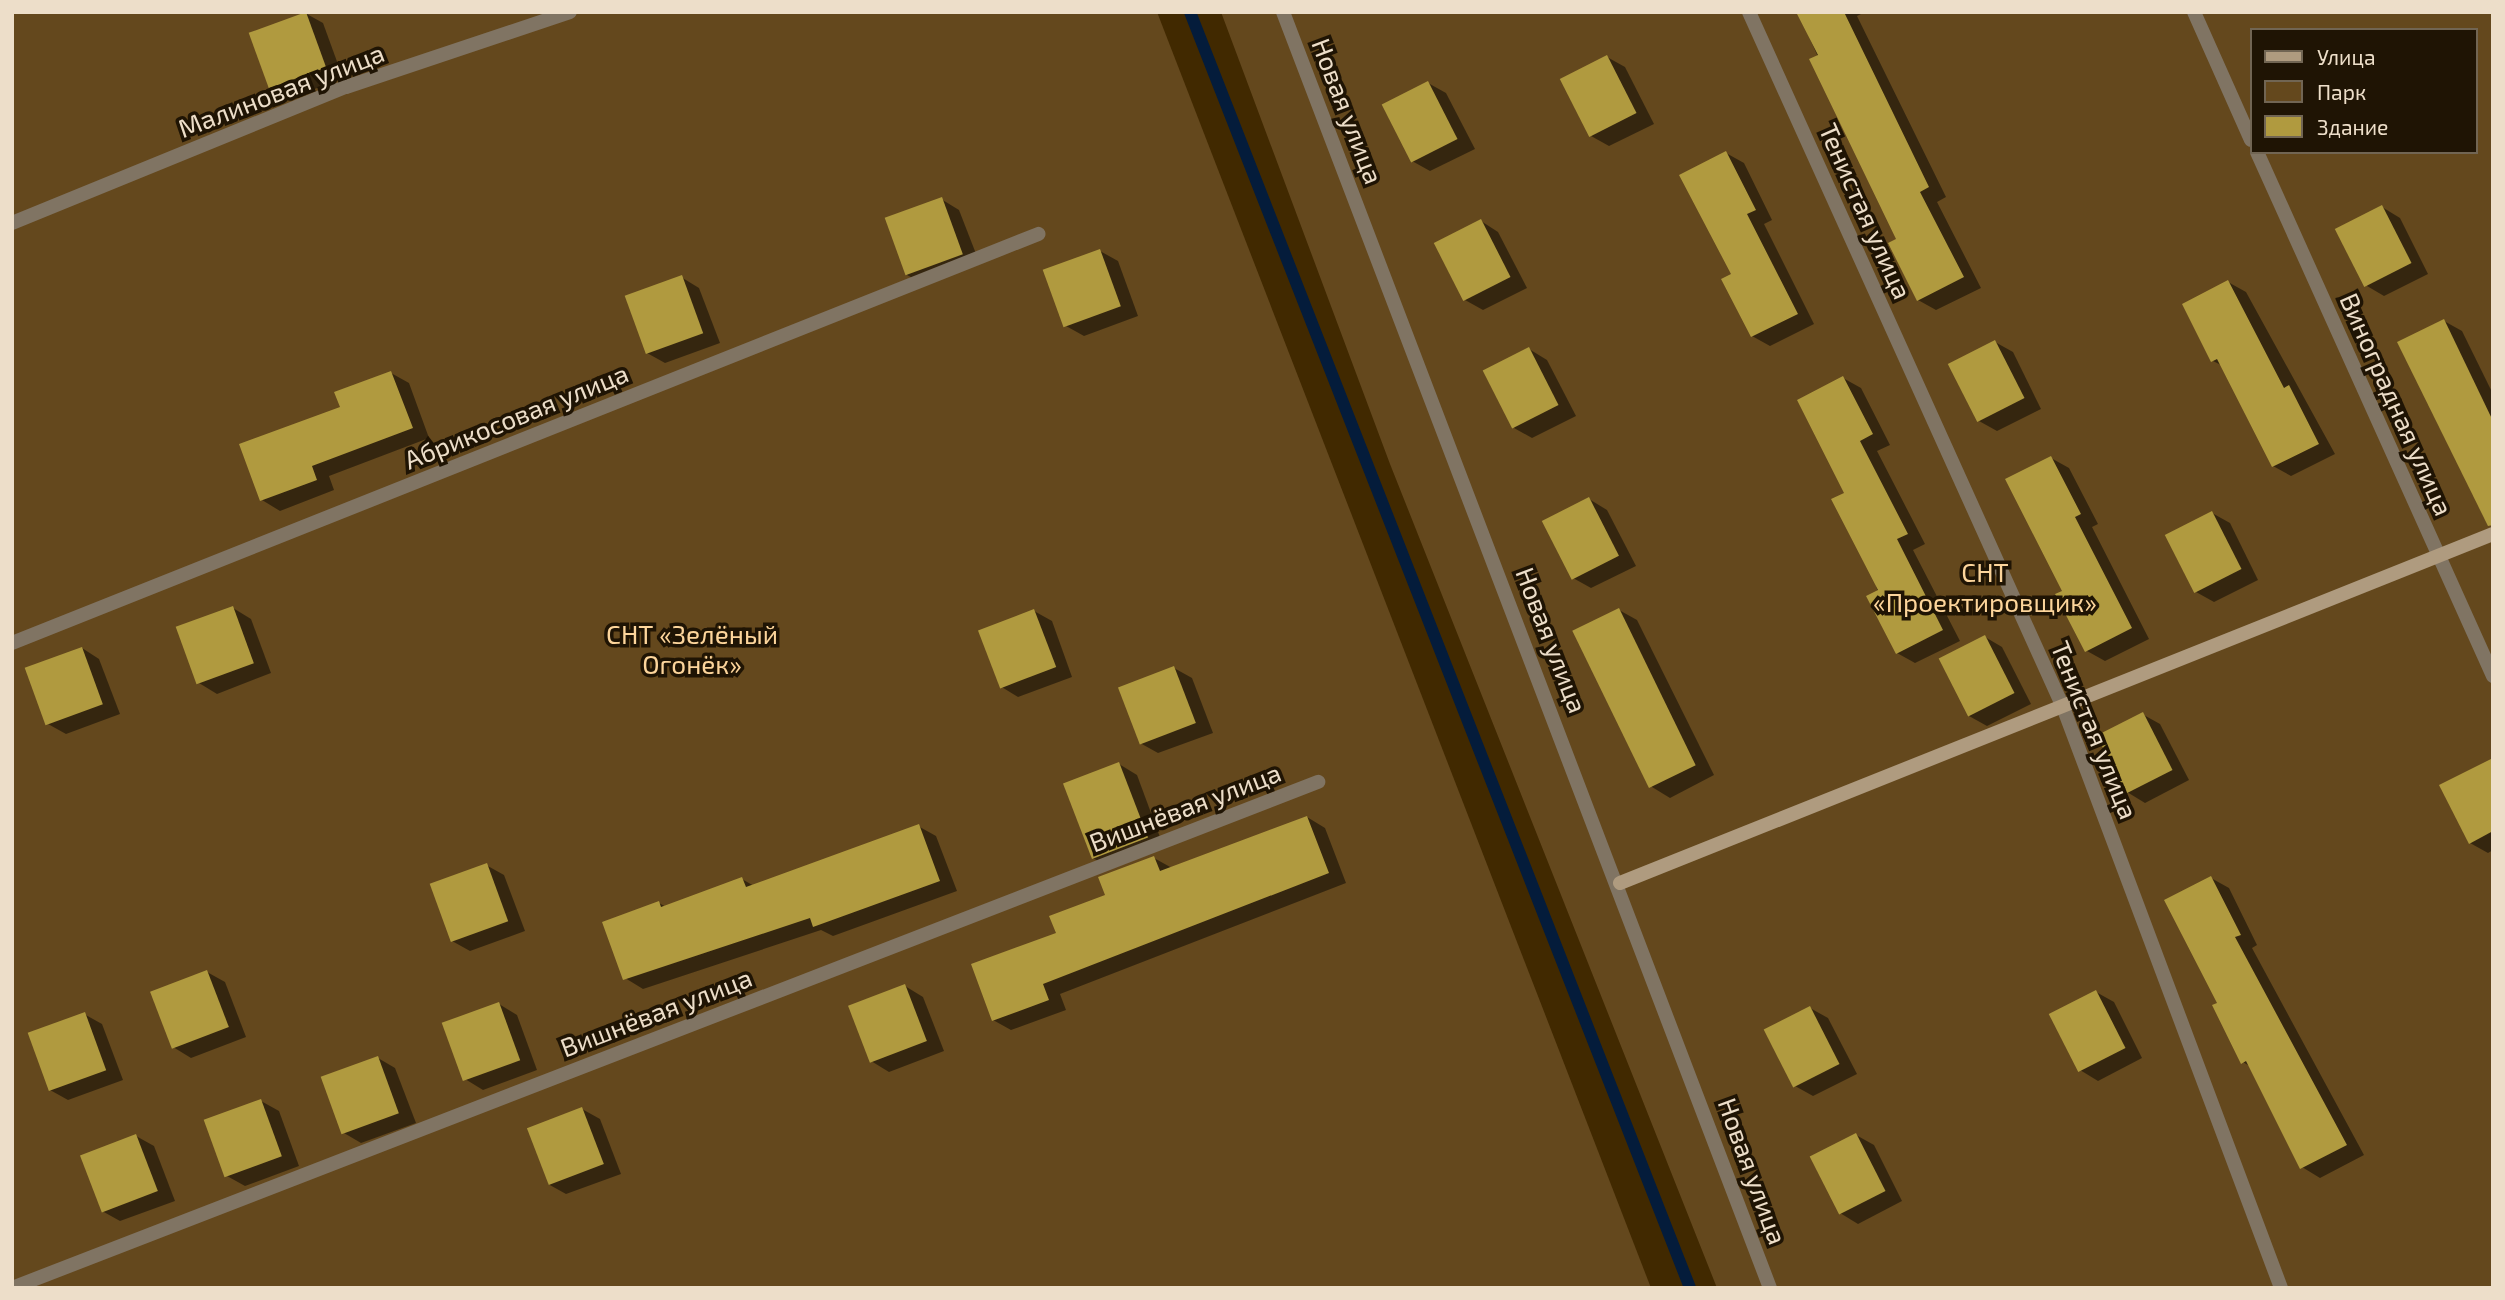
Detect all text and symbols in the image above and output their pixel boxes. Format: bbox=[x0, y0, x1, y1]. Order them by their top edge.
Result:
legend bbox=[2250, 28, 2477, 154]
street label: Новая улица bbox=[1306, 34, 1390, 188]
street label: Малиновая улица bbox=[174, 36, 388, 144]
text: Улица bbox=[2317, 44, 2376, 69]
text: Парк bbox=[2317, 79, 2366, 104]
text: Здание bbox=[2317, 114, 2388, 139]
street label: Тенистая улица bbox=[1813, 118, 1919, 304]
street label: Виноградная улица bbox=[2334, 288, 2460, 520]
street label: Абрикосовая улица bbox=[399, 357, 633, 475]
park label: СНТ «Проектировщик» bbox=[1873, 556, 2097, 618]
street label: Новая улица bbox=[1510, 563, 1594, 717]
park label: СНТ «Зелёный Огонёк» bbox=[606, 618, 778, 680]
street label: Тенистая улица bbox=[2045, 637, 2145, 823]
street label: Вишнёвая улица bbox=[1085, 756, 1285, 858]
street label: Вишнёвая улица bbox=[556, 961, 756, 1063]
street label: Новая улица bbox=[1712, 1094, 1794, 1248]

